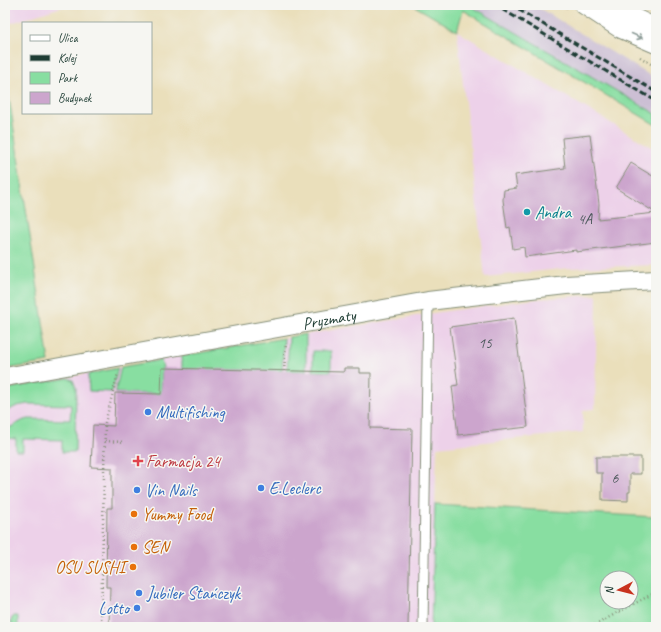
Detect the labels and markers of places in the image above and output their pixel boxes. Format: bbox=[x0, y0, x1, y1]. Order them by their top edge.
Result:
place label: Andra bbox=[535, 202, 573, 223]
marker: Andra bbox=[522, 207, 532, 217]
place label: Multifishing bbox=[156, 402, 226, 423]
marker: Multifishing bbox=[143, 407, 153, 417]
place label: Farmacja 24 bbox=[146, 451, 223, 472]
marker: Farmacja 24 bbox=[133, 456, 143, 466]
place label: E.Leclerc bbox=[269, 478, 322, 499]
place label: Vin Nails bbox=[145, 480, 199, 501]
marker: E.Leclerc bbox=[256, 483, 266, 493]
marker: Vin Nails bbox=[132, 485, 142, 495]
place label: Yummy Food bbox=[142, 504, 214, 525]
marker: Yummy Food bbox=[129, 509, 139, 519]
place label: SEN bbox=[142, 537, 171, 558]
marker: SEN bbox=[129, 542, 139, 552]
place label: OSU SUSHI bbox=[55, 557, 129, 578]
marker: OSU SUSHI bbox=[128, 562, 138, 572]
place label: Jubiler Stańczyk bbox=[146, 583, 242, 604]
marker: Jubiler Stańczyk bbox=[134, 588, 144, 598]
place label: Lotto bbox=[99, 598, 131, 619]
marker: Lotto bbox=[132, 603, 142, 613]

